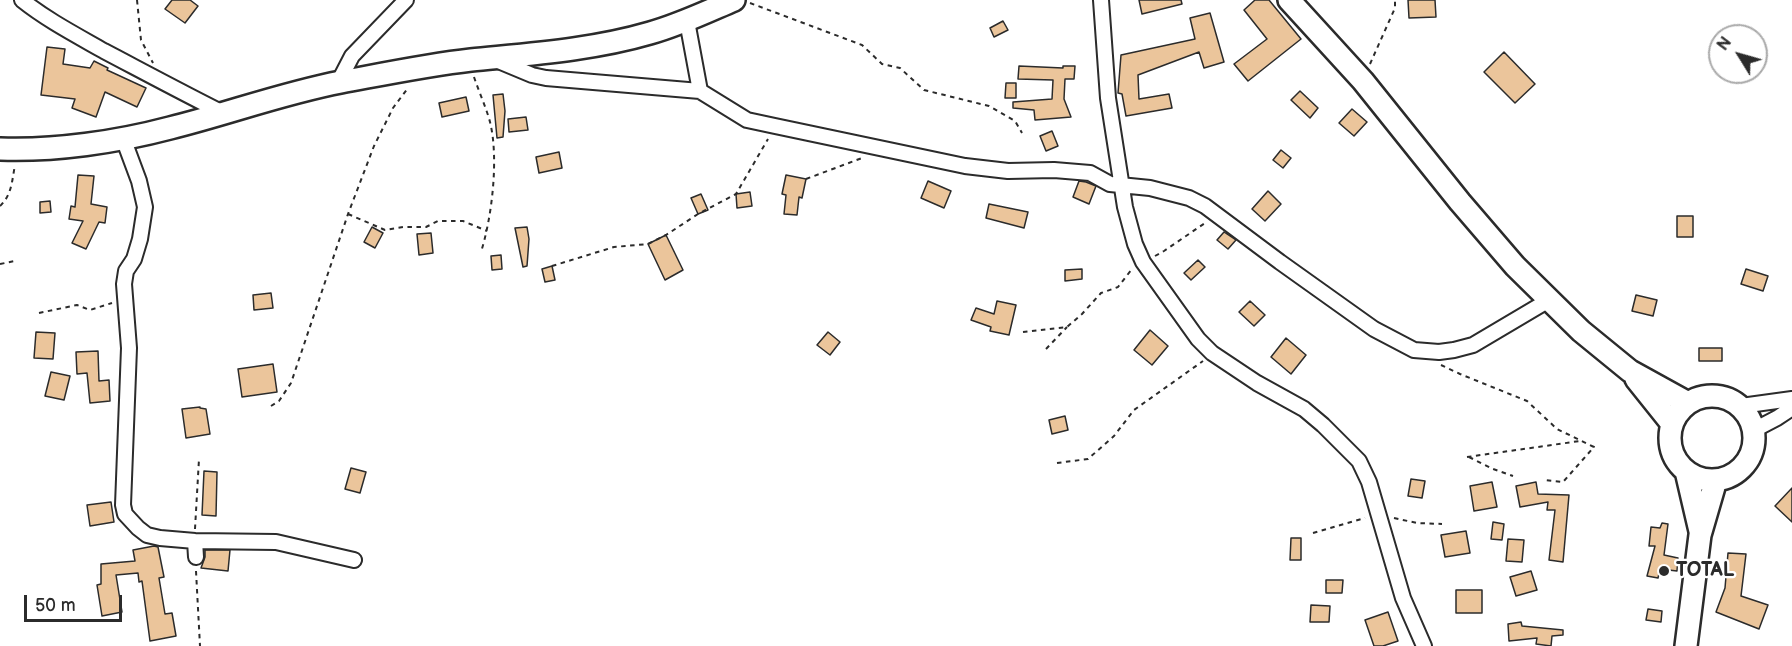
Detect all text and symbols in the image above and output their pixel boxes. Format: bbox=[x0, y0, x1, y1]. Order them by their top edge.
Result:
north arrow bbox=[1708, 24, 1768, 84]
text: N bbox=[1714, 34, 1736, 55]
place label: TOTAL bbox=[1676, 559, 1734, 583]
marker: TOTAL bbox=[1657, 564, 1671, 578]
scale bar bbox=[27, 583, 124, 621]
text: 50 m bbox=[35, 595, 76, 616]

